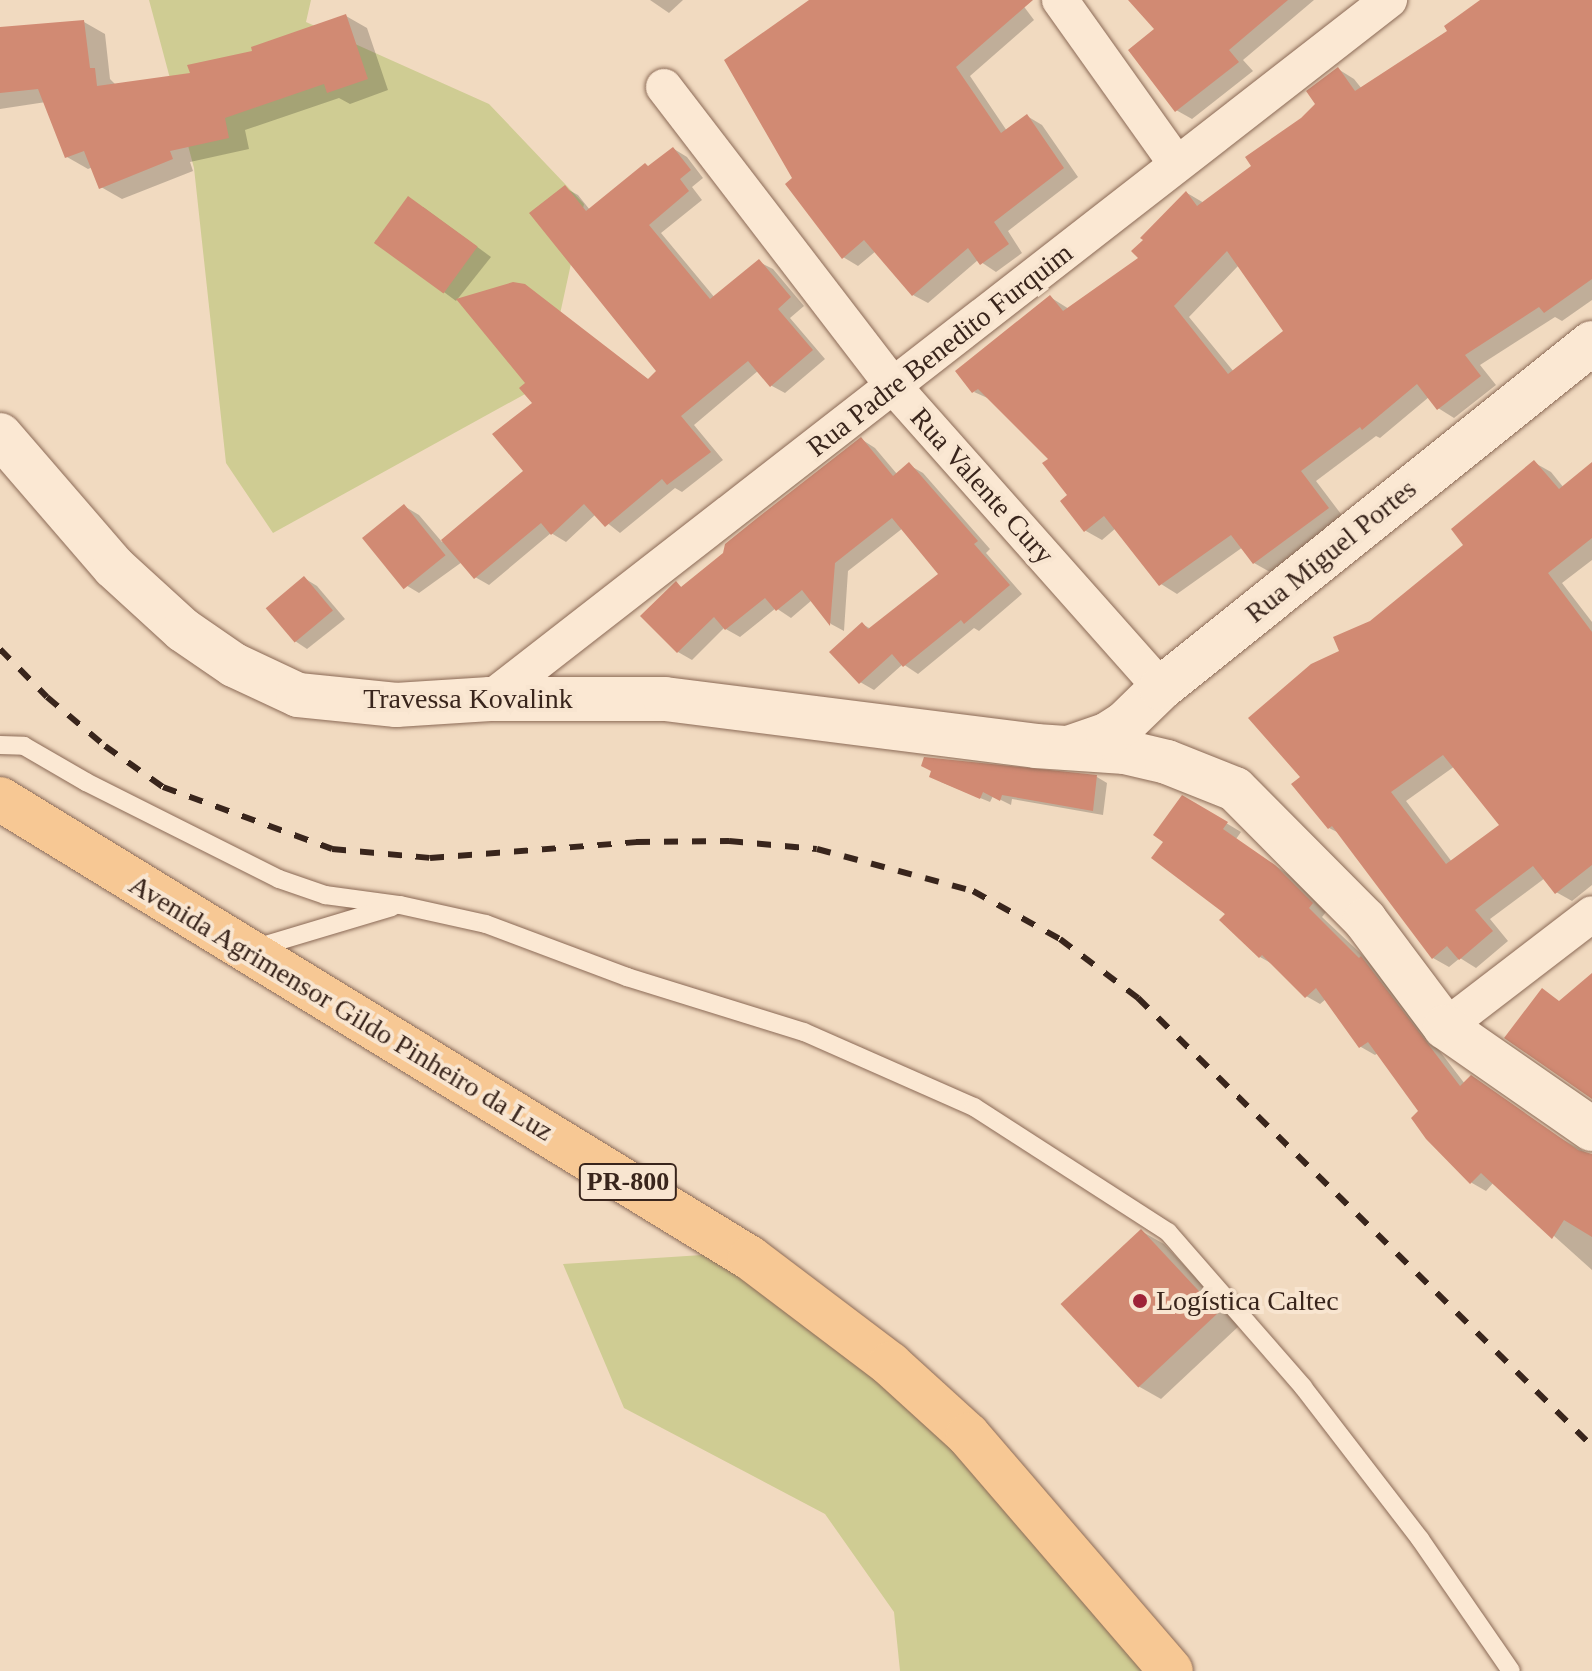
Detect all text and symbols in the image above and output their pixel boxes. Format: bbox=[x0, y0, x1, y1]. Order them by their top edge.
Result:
street label: Rua Padre Benedito Furquim bbox=[801, 236, 1079, 464]
street label: Rua Valente Cury bbox=[903, 401, 1061, 571]
street label: Rua Miguel Portes bbox=[1239, 472, 1423, 630]
street label: Travessa Kovalink bbox=[363, 682, 573, 716]
street label: Avenida Agrimensor Gildo Pinheiro da Luz bbox=[122, 867, 560, 1149]
road number: PR-800 bbox=[578, 1160, 678, 1204]
place label: Logística Caltec bbox=[1156, 1284, 1339, 1318]
marker: Logística Caltec bbox=[1131, 1292, 1149, 1310]

